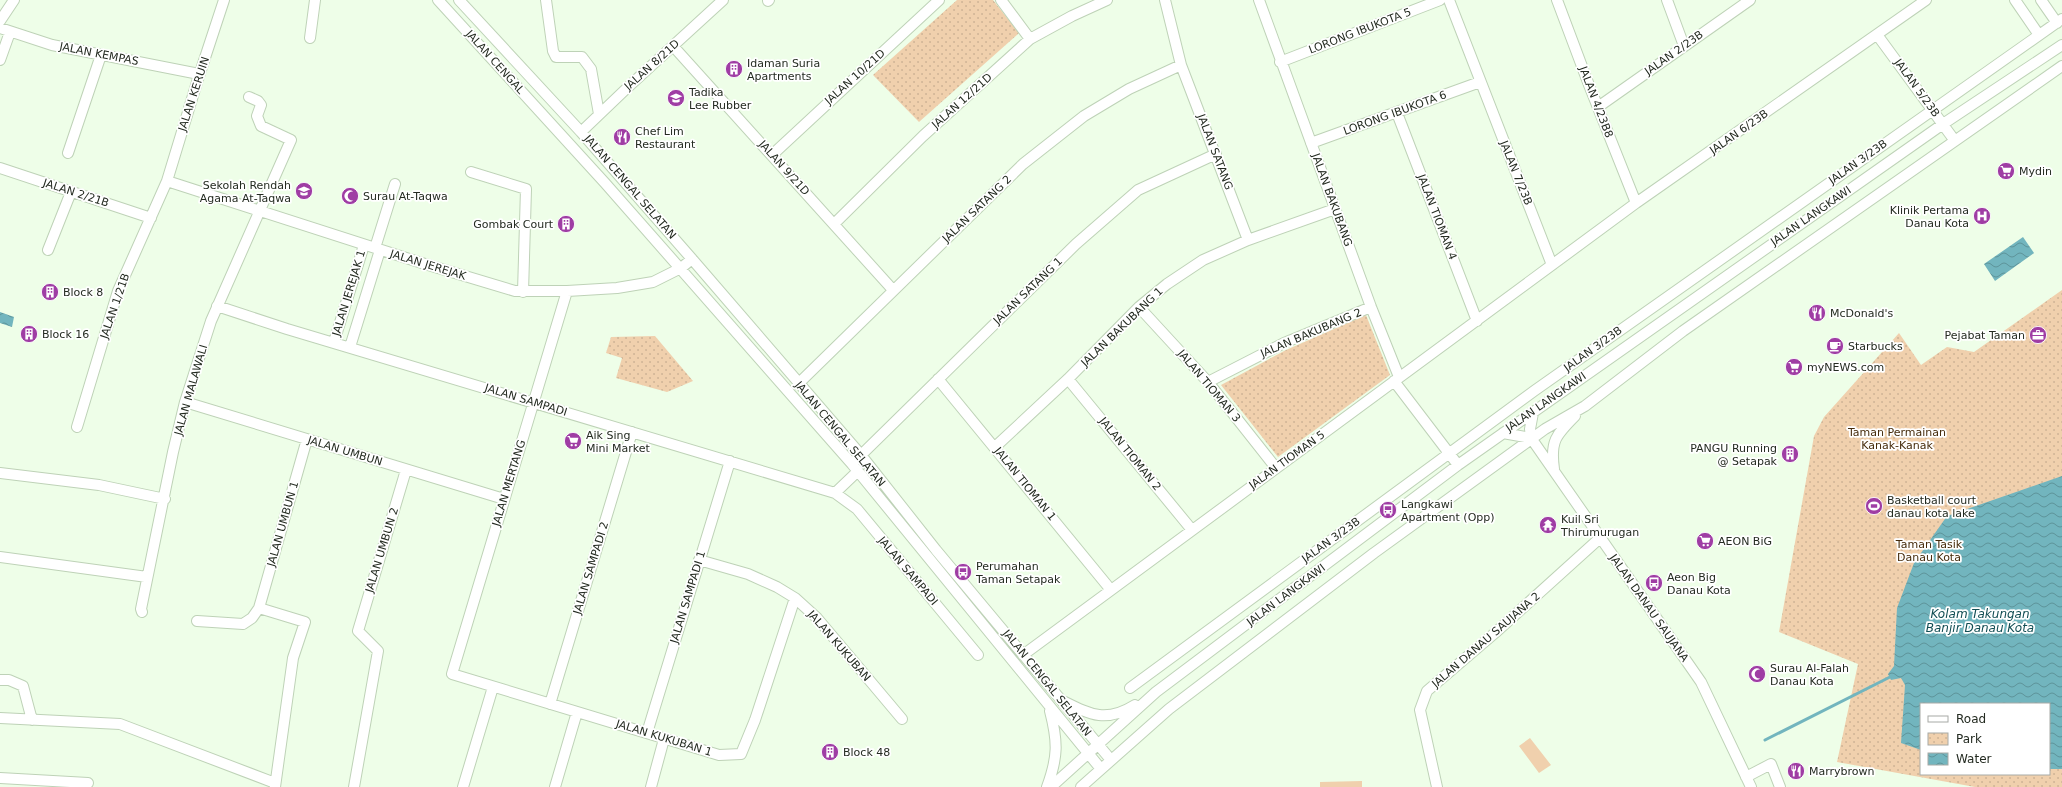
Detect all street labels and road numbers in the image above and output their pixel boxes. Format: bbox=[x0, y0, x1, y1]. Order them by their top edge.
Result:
street label: LORONG IBUKOTA 5 bbox=[1307, 5, 1413, 57]
street label: JALAN CENGAL bbox=[462, 27, 528, 97]
street label: JALAN 2/23B bbox=[1641, 28, 1706, 79]
street label: JALAN 8/21D bbox=[621, 37, 682, 94]
street label: JALAN KEMPAS bbox=[57, 40, 140, 68]
street label: JALAN 10/21D bbox=[822, 47, 888, 108]
street label: JALAN KERUIN bbox=[176, 55, 212, 134]
street label: JALAN 5/23B bbox=[1891, 56, 1942, 120]
street label: JALAN 4/23B8 bbox=[1576, 64, 1616, 140]
street label: JALAN 12/21D bbox=[929, 71, 995, 132]
street label: LORONG IBUKOTA 6 bbox=[1342, 88, 1448, 138]
street label: JALAN 6/23B bbox=[1706, 107, 1771, 158]
street label: JALAN SATANG bbox=[1194, 111, 1235, 192]
street label: JALAN CENGAL SELATAN bbox=[581, 132, 679, 242]
street label: JALAN 9/21D bbox=[755, 137, 812, 198]
street label: JALAN 3/23B bbox=[1825, 137, 1890, 188]
street label: JALAN 7/23B bbox=[1497, 138, 1535, 207]
street label: JALAN BAKUBANG bbox=[1309, 151, 1355, 248]
street label: JALAN TIOMAN 4 bbox=[1414, 171, 1459, 262]
street label: JALAN SATANG 2 bbox=[939, 173, 1014, 246]
street label: JALAN 2/21B bbox=[40, 176, 111, 210]
street label: JALAN LANGKAWI bbox=[1768, 183, 1854, 249]
street label: JALAN JEREJAK bbox=[387, 247, 468, 283]
street label: JALAN JEREJAK 1 bbox=[329, 248, 368, 339]
street label: JALAN SATANG 1 bbox=[990, 255, 1065, 328]
street label: JALAN 1/21B bbox=[97, 272, 132, 341]
street label: JALAN BAKUBANG 1 bbox=[1078, 285, 1166, 370]
street label: JALAN BAKUBANG 2 bbox=[1258, 306, 1364, 361]
street label: JALAN 3/23B bbox=[1561, 324, 1625, 375]
street label: JALAN MALAWALI bbox=[172, 343, 210, 438]
street label: JALAN TIOMAN 3 bbox=[1174, 346, 1243, 425]
street label: JALAN LANGKAWI bbox=[1503, 369, 1589, 435]
street label: JALAN CENGAL SELATAN bbox=[792, 378, 888, 489]
street label: JALAN SAMPADI bbox=[482, 381, 569, 419]
street label: JALAN TIOMAN 2 bbox=[1096, 414, 1164, 493]
street label: JALAN TIOMAN 5 bbox=[1246, 428, 1327, 492]
street label: JALAN UMBUN bbox=[305, 433, 384, 469]
street label: JALAN MERTANG bbox=[489, 438, 528, 529]
street label: JALAN TIOMAN 1 bbox=[991, 444, 1059, 523]
street label: JALAN UMBUN 1 bbox=[264, 480, 301, 569]
street label: JALAN UMBUN 2 bbox=[363, 506, 401, 595]
street label: JALAN 3/23B bbox=[1299, 515, 1363, 566]
street label: JALAN SAMPADI 2 bbox=[570, 520, 611, 617]
street label: JALAN SAMPADI bbox=[875, 533, 940, 608]
street label: JALAN SAMPADI 1 bbox=[667, 549, 708, 646]
street label: JALAN DANAU SAUJANA bbox=[1606, 551, 1691, 665]
street label: JALAN LANGKAWI bbox=[1243, 561, 1328, 629]
street label: JALAN DANAU SAUJANA 2 bbox=[1429, 590, 1543, 691]
street label: JALAN KUKUBAN bbox=[804, 607, 873, 684]
street label: JALAN CENGAL SELATAN bbox=[999, 626, 1094, 739]
street label: JALAN KUKUBAN 1 bbox=[613, 717, 714, 759]

